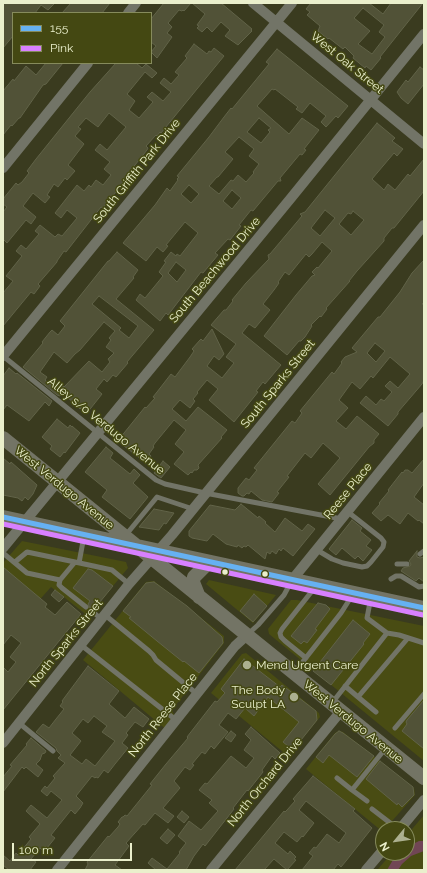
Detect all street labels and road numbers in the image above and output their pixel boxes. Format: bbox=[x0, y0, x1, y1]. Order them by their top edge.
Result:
street label: West Oak Street bbox=[308, 29, 386, 97]
street label: South Griffith Park Drive bbox=[90, 116, 184, 226]
street label: South Beachwood Drive bbox=[167, 214, 263, 326]
street label: South Sparks Street bbox=[238, 337, 318, 431]
street label: Alley s/o Verdugo Avenue bbox=[45, 374, 167, 478]
street label: West Verdugo Avenue bbox=[11, 443, 117, 533]
street label: Reese Place bbox=[321, 460, 375, 522]
street label: North Sparks Street bbox=[26, 596, 106, 690]
street label: North Reese Place bbox=[126, 670, 200, 760]
street label: West Verdugo Avenue bbox=[300, 677, 406, 767]
street label: North Orchard Drive bbox=[225, 734, 305, 830]

